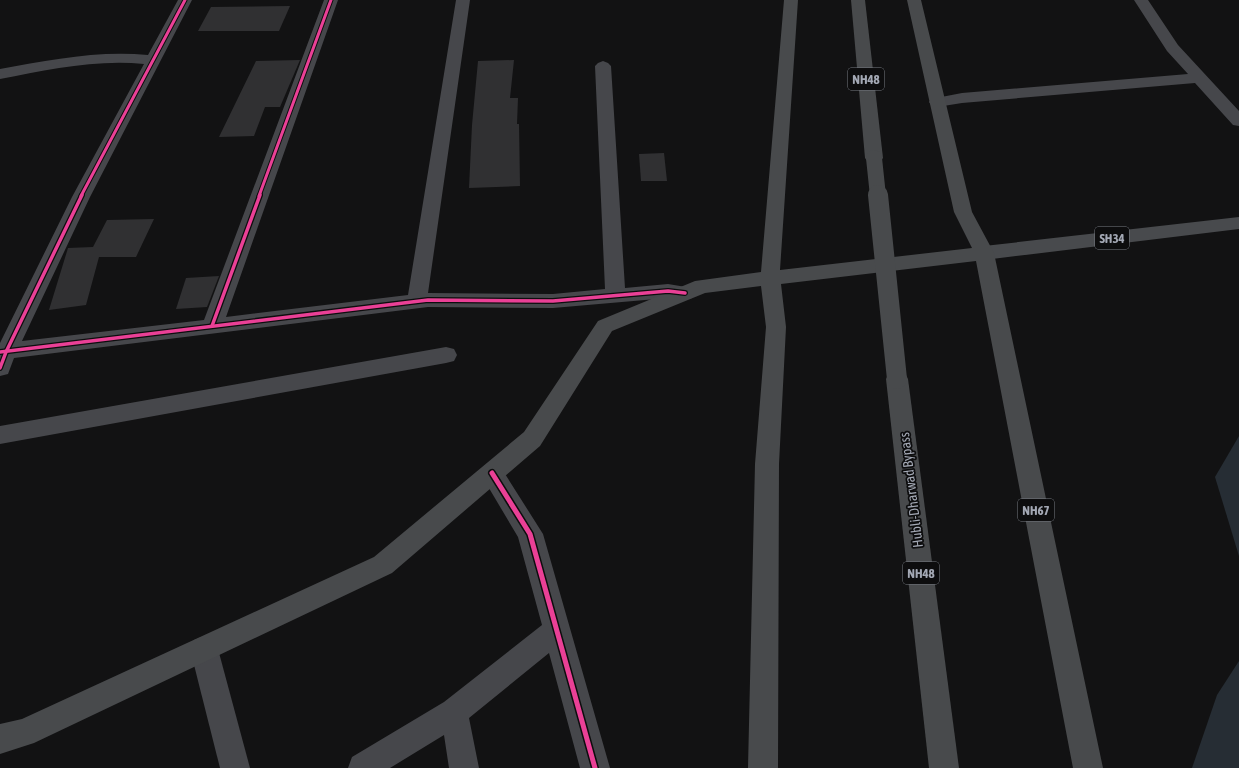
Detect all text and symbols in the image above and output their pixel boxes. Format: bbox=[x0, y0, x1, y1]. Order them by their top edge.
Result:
road number: NH48 bbox=[848, 68, 884, 90]
road number: SH34 bbox=[1095, 227, 1129, 249]
street label: Hubli-Dharwad Bypass bbox=[896, 431, 926, 549]
road number: NH67 bbox=[1018, 499, 1054, 521]
road number: NH48 bbox=[903, 562, 939, 584]

